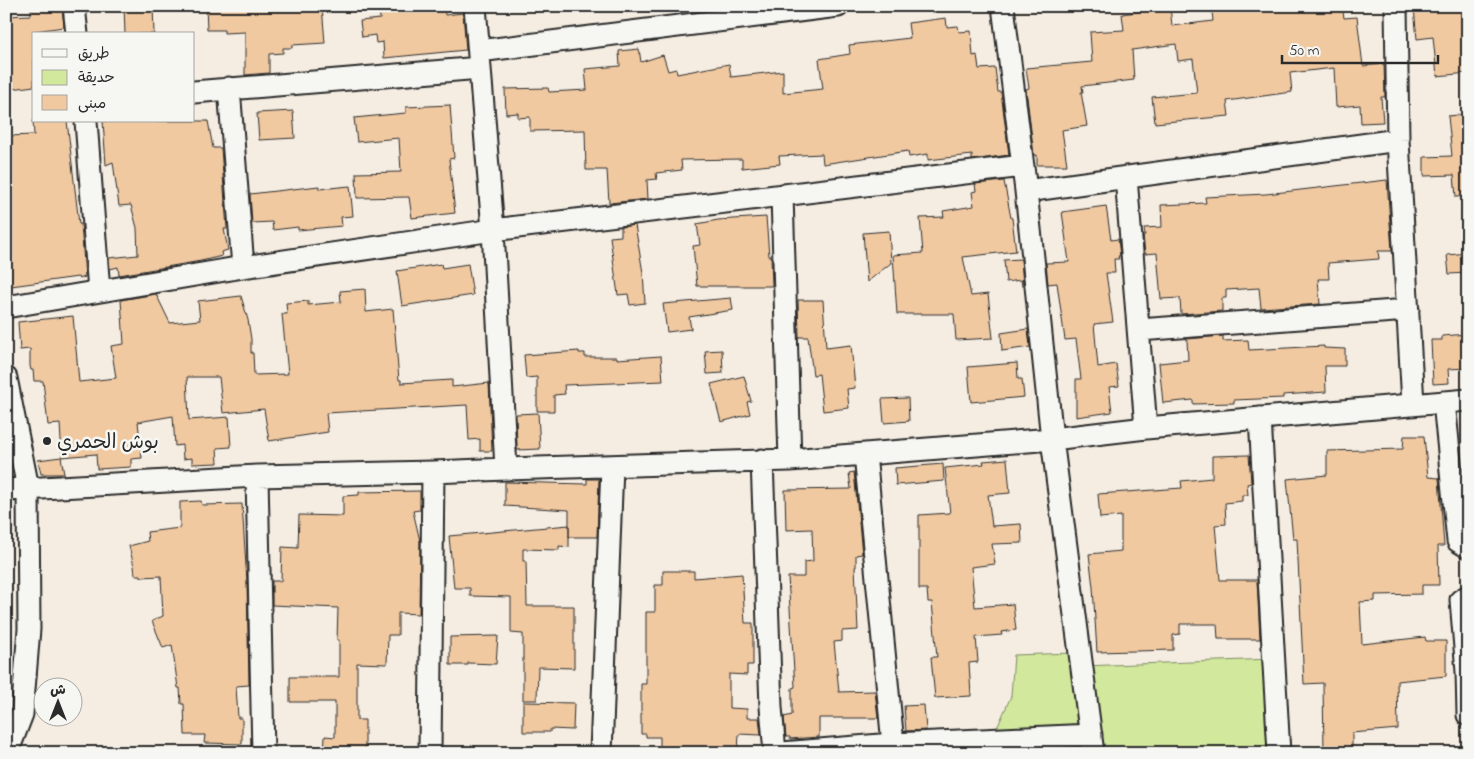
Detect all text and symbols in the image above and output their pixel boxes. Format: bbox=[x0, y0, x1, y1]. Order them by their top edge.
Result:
legend bbox=[32, 32, 195, 122]
scale bar bbox=[1282, 32, 1438, 64]
text: 50 m bbox=[1289, 40, 1320, 62]
text: طريق bbox=[78, 43, 110, 65]
text: حديقة bbox=[78, 67, 115, 89]
text: مبنى bbox=[78, 93, 106, 115]
place label: بوش الحمري bbox=[57, 429, 159, 458]
marker: بوش الحمري bbox=[41, 435, 53, 447]
north arrow bbox=[32, 676, 82, 726]
text: ش bbox=[50, 680, 66, 701]

